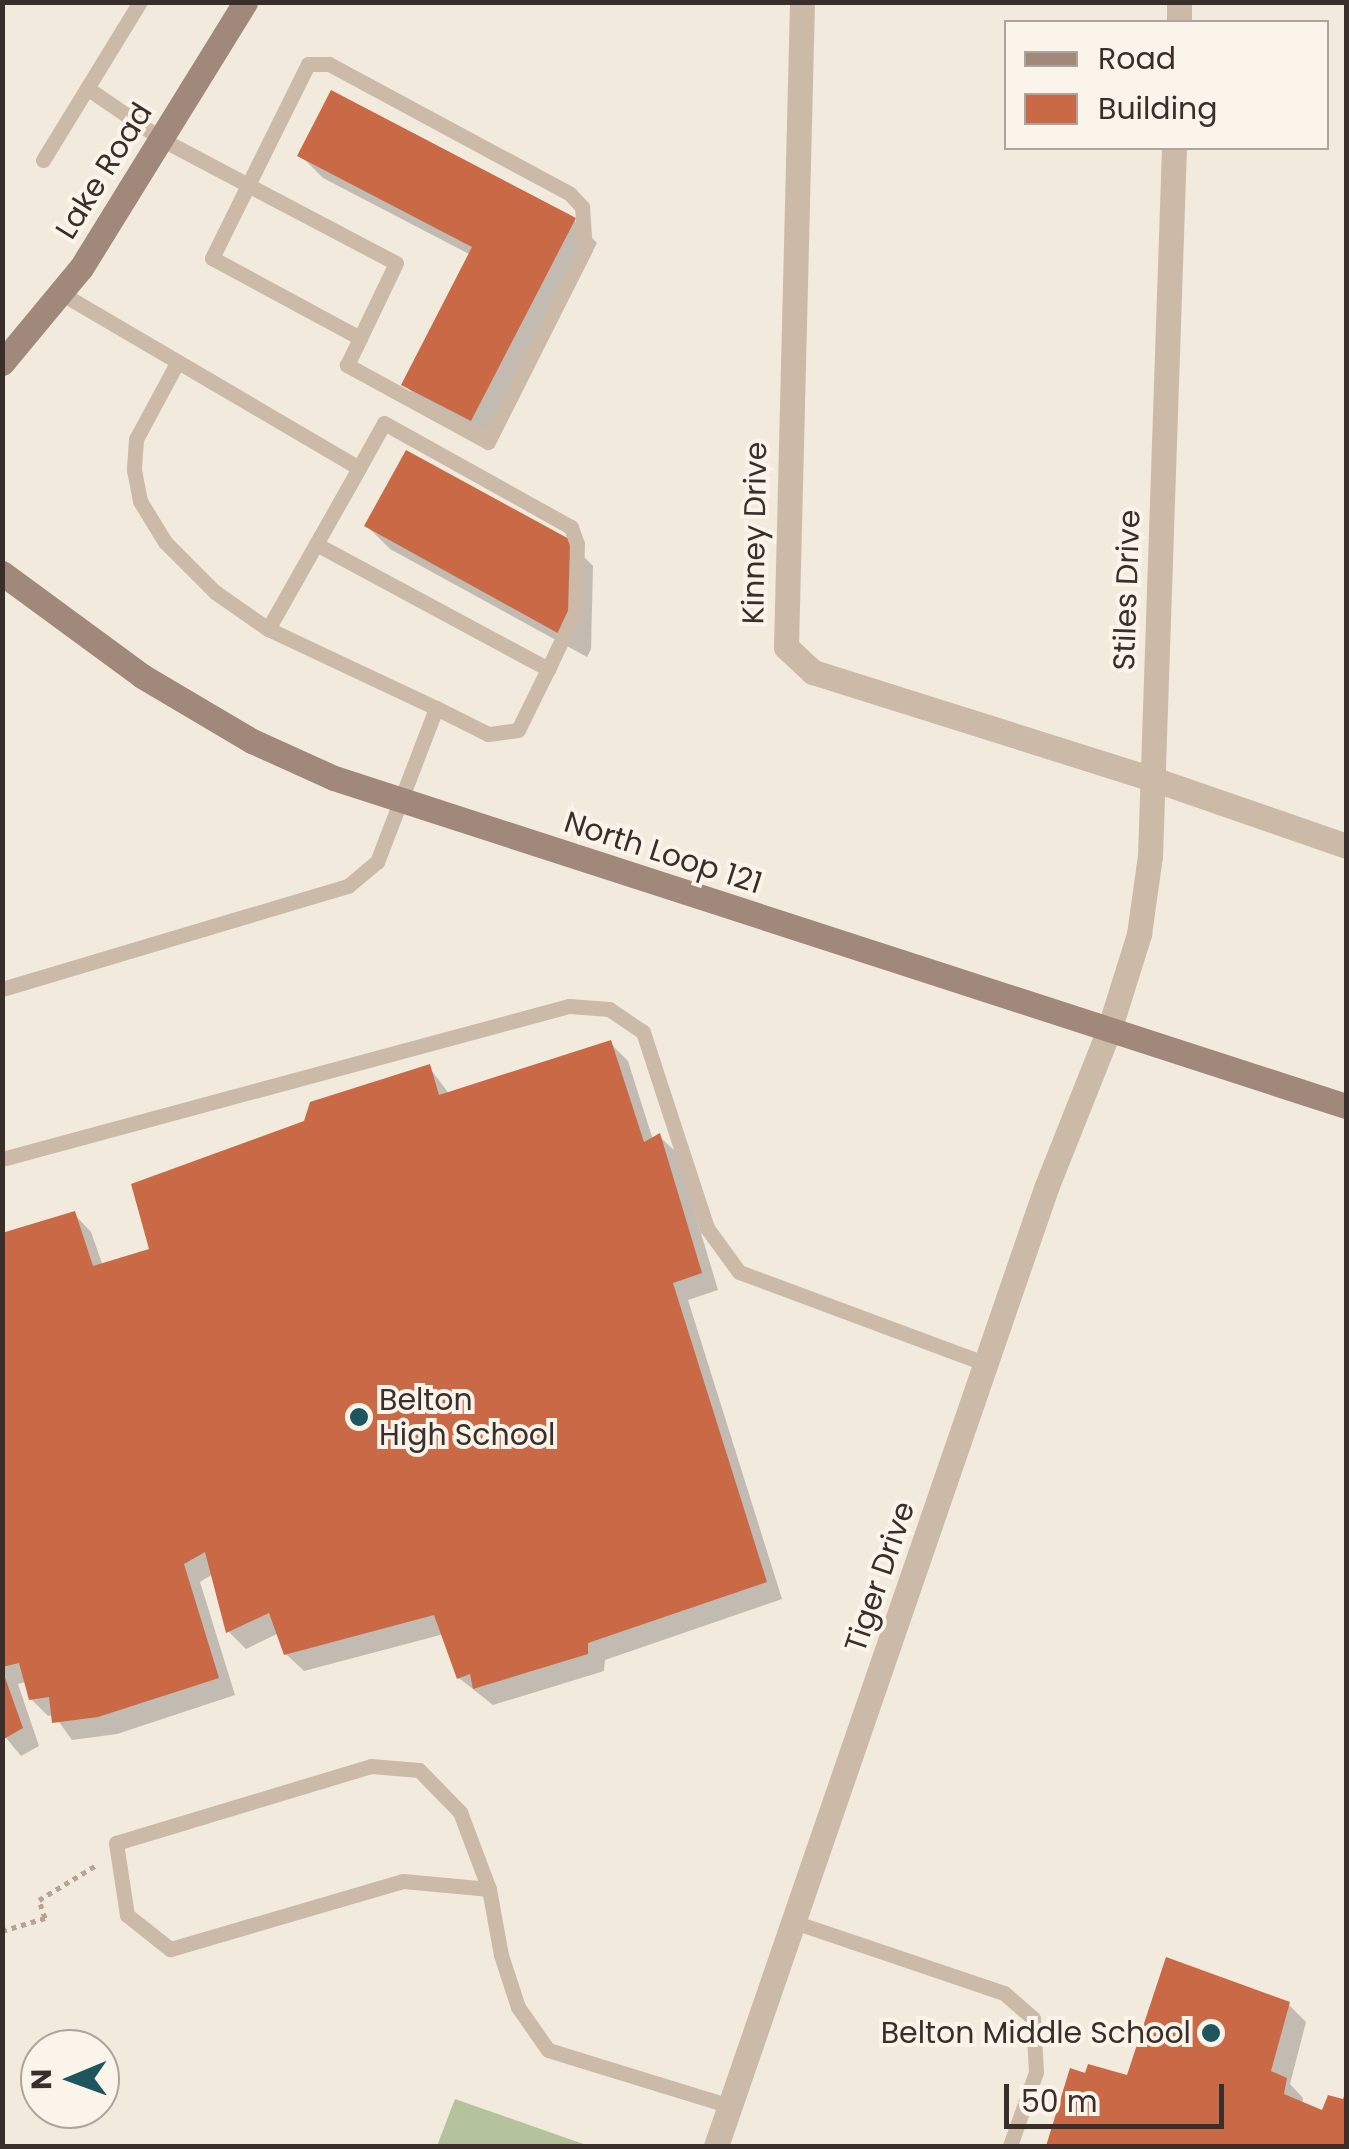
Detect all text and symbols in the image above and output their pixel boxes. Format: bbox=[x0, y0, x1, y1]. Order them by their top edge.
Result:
legend bbox=[1004, 20, 1329, 150]
text: Road bbox=[1098, 37, 1176, 80]
text: Building bbox=[1098, 87, 1218, 130]
street label: Lake Road bbox=[48, 96, 160, 246]
street label: Kinney Drive bbox=[735, 441, 775, 625]
street label: Stiles Drive bbox=[1106, 509, 1148, 671]
street label: North Loop 121 bbox=[560, 804, 766, 902]
place label: Belton High School bbox=[379, 1382, 555, 1452]
marker: Belton High School bbox=[348, 1406, 370, 1428]
street label: Tiger Drive bbox=[837, 1497, 923, 1657]
place label: Belton Middle School bbox=[881, 2015, 1191, 2051]
marker: Belton Middle School bbox=[1200, 2022, 1222, 2044]
north arrow bbox=[20, 2029, 120, 2129]
scale bar bbox=[1009, 2064, 1229, 2126]
text: N bbox=[22, 2069, 61, 2090]
text: 50 m bbox=[1021, 2080, 1098, 2123]

